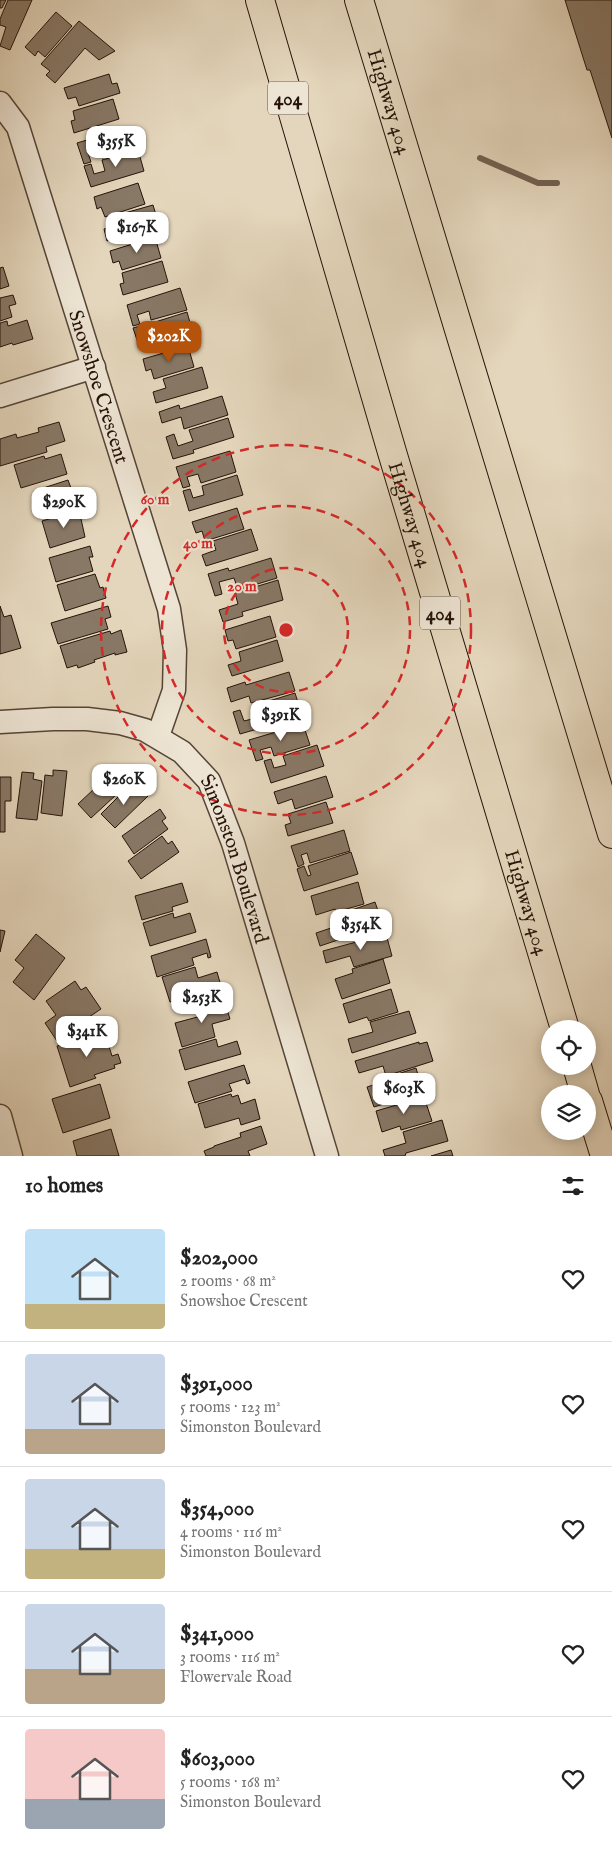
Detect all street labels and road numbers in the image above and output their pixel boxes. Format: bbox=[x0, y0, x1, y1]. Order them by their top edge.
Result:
street label: Highway 404 bbox=[361, 46, 416, 158]
road number: 404 bbox=[268, 82, 308, 115]
street label: Snowshoe Crescent bbox=[62, 307, 134, 467]
street label: Highway 404 bbox=[382, 459, 437, 571]
road number: 404 bbox=[420, 596, 460, 630]
street label: Simonston Boulevard bbox=[195, 769, 273, 947]
street label: Highway 404 bbox=[498, 847, 553, 959]

